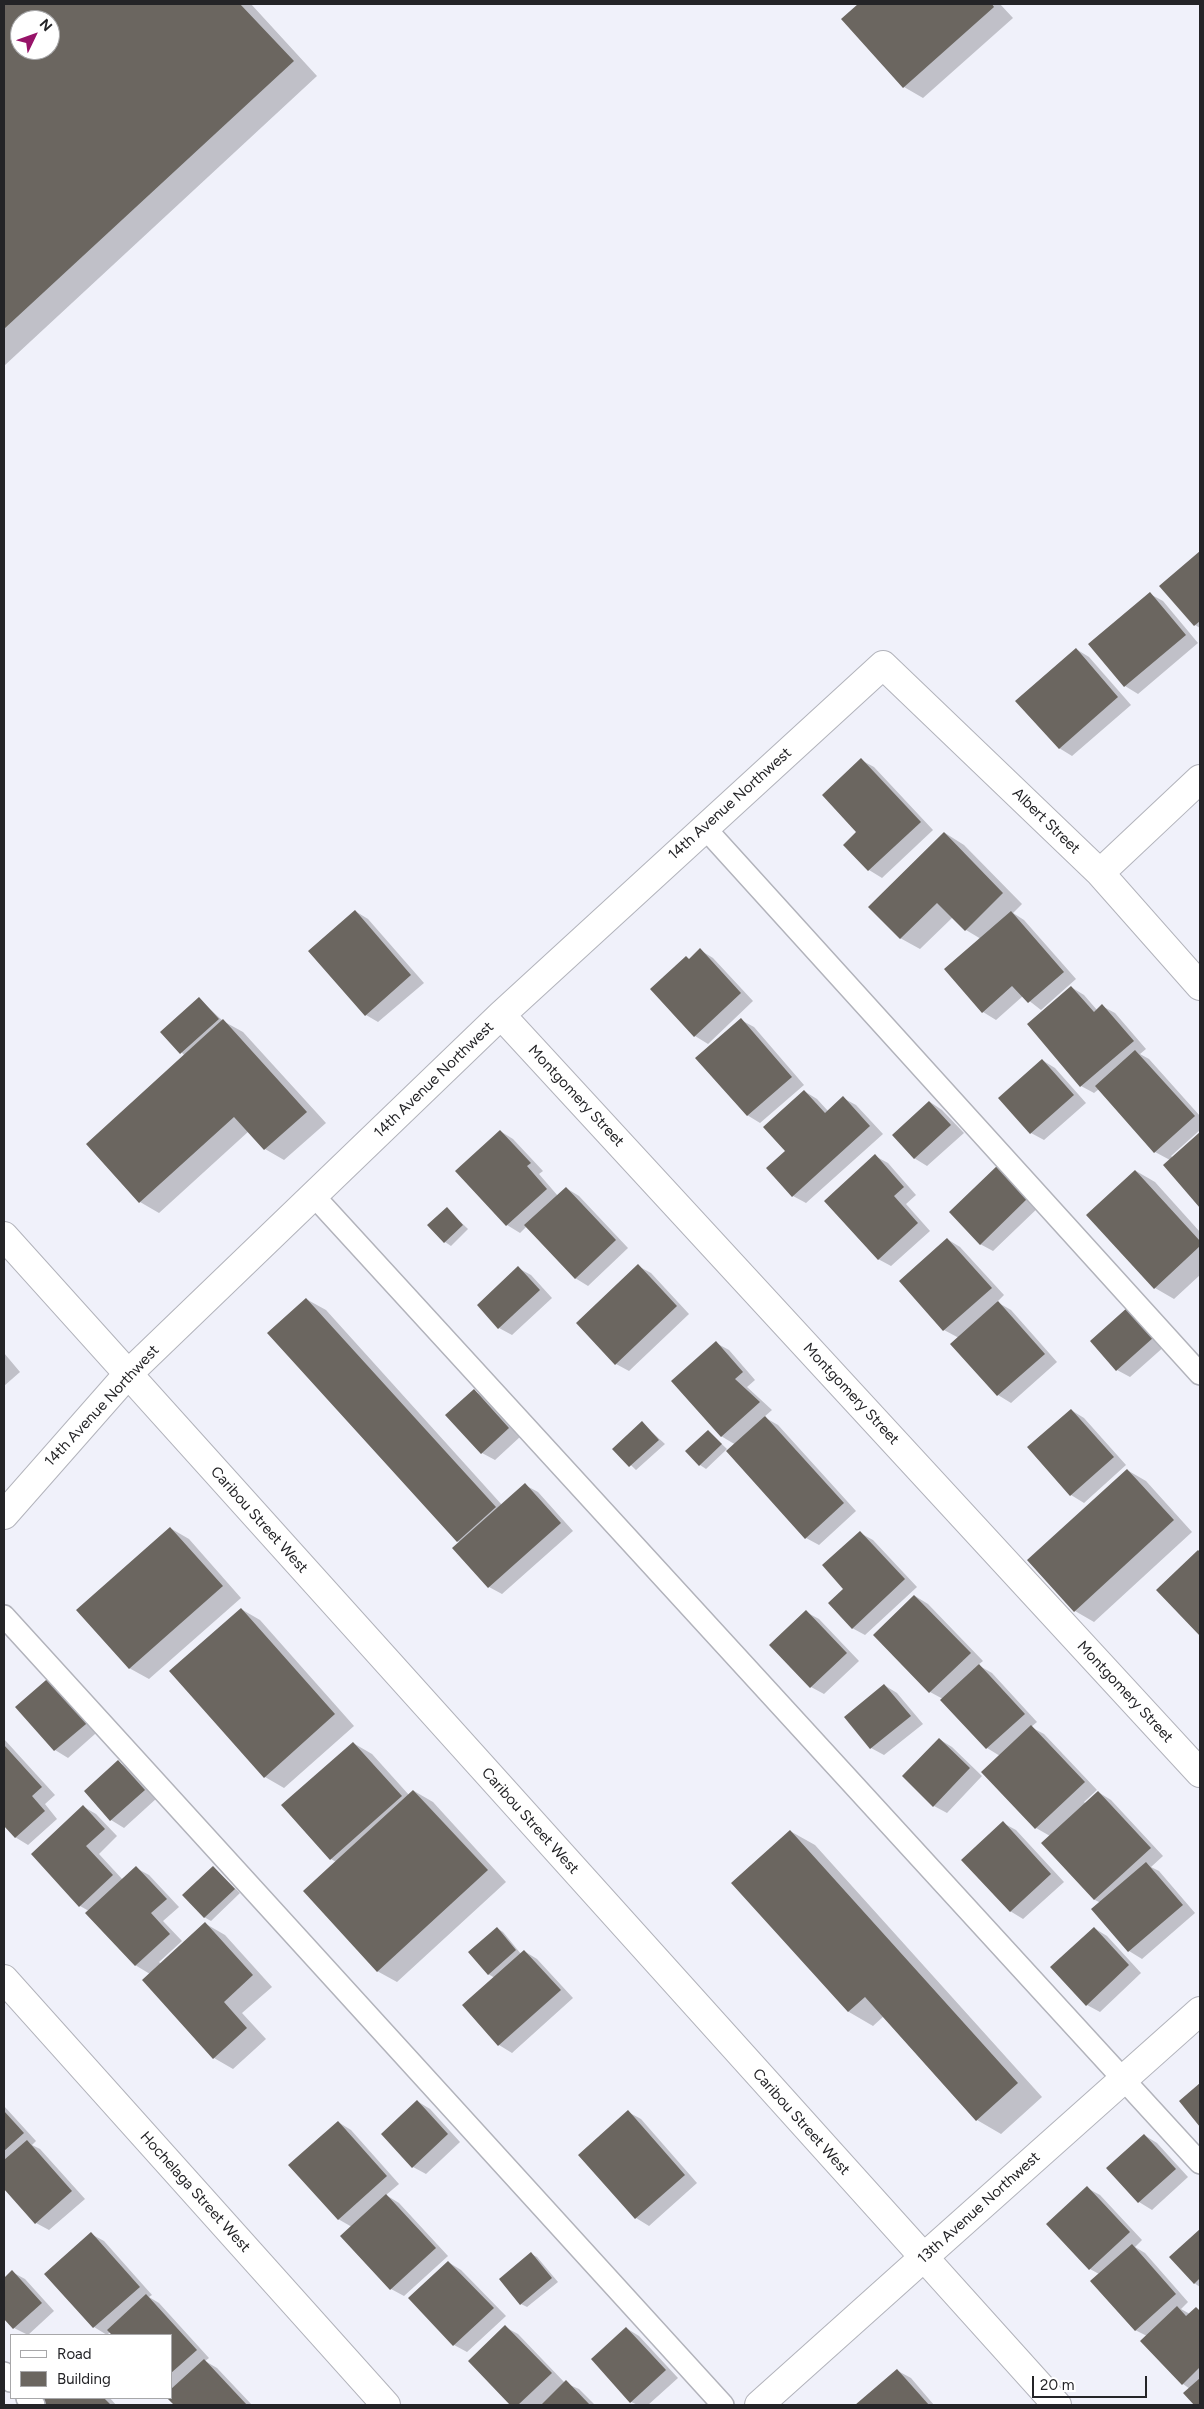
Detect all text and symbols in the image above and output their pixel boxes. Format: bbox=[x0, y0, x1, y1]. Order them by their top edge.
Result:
north arrow bbox=[10, 10, 60, 60]
text: N bbox=[36, 16, 56, 35]
street label: 14th Avenue Northwest bbox=[665, 744, 795, 864]
street label: Albert Street bbox=[1008, 784, 1084, 858]
street label: 14th Avenue Northwest bbox=[370, 1018, 498, 1142]
street label: Montgomery Street bbox=[524, 1041, 628, 1151]
street label: Montgomery Street bbox=[799, 1339, 903, 1449]
street label: 14th Avenue Northwest bbox=[41, 1342, 163, 1470]
street label: Caribou Street West bbox=[207, 1463, 311, 1577]
street label: Montgomery Street bbox=[1073, 1637, 1177, 1747]
street label: Caribou Street West bbox=[478, 1764, 582, 1878]
street label: Caribou Street West bbox=[749, 2065, 853, 2179]
street label: Hochelaga Street West bbox=[136, 2128, 254, 2256]
street label: 13th Avenue Northwest bbox=[914, 2148, 1044, 2268]
legend bbox=[10, 2334, 172, 2399]
text: Road bbox=[57, 2345, 92, 2363]
scale bar bbox=[1034, 2366, 1149, 2398]
text: Building bbox=[57, 2370, 111, 2388]
text: 20 m bbox=[1040, 2376, 1074, 2394]

